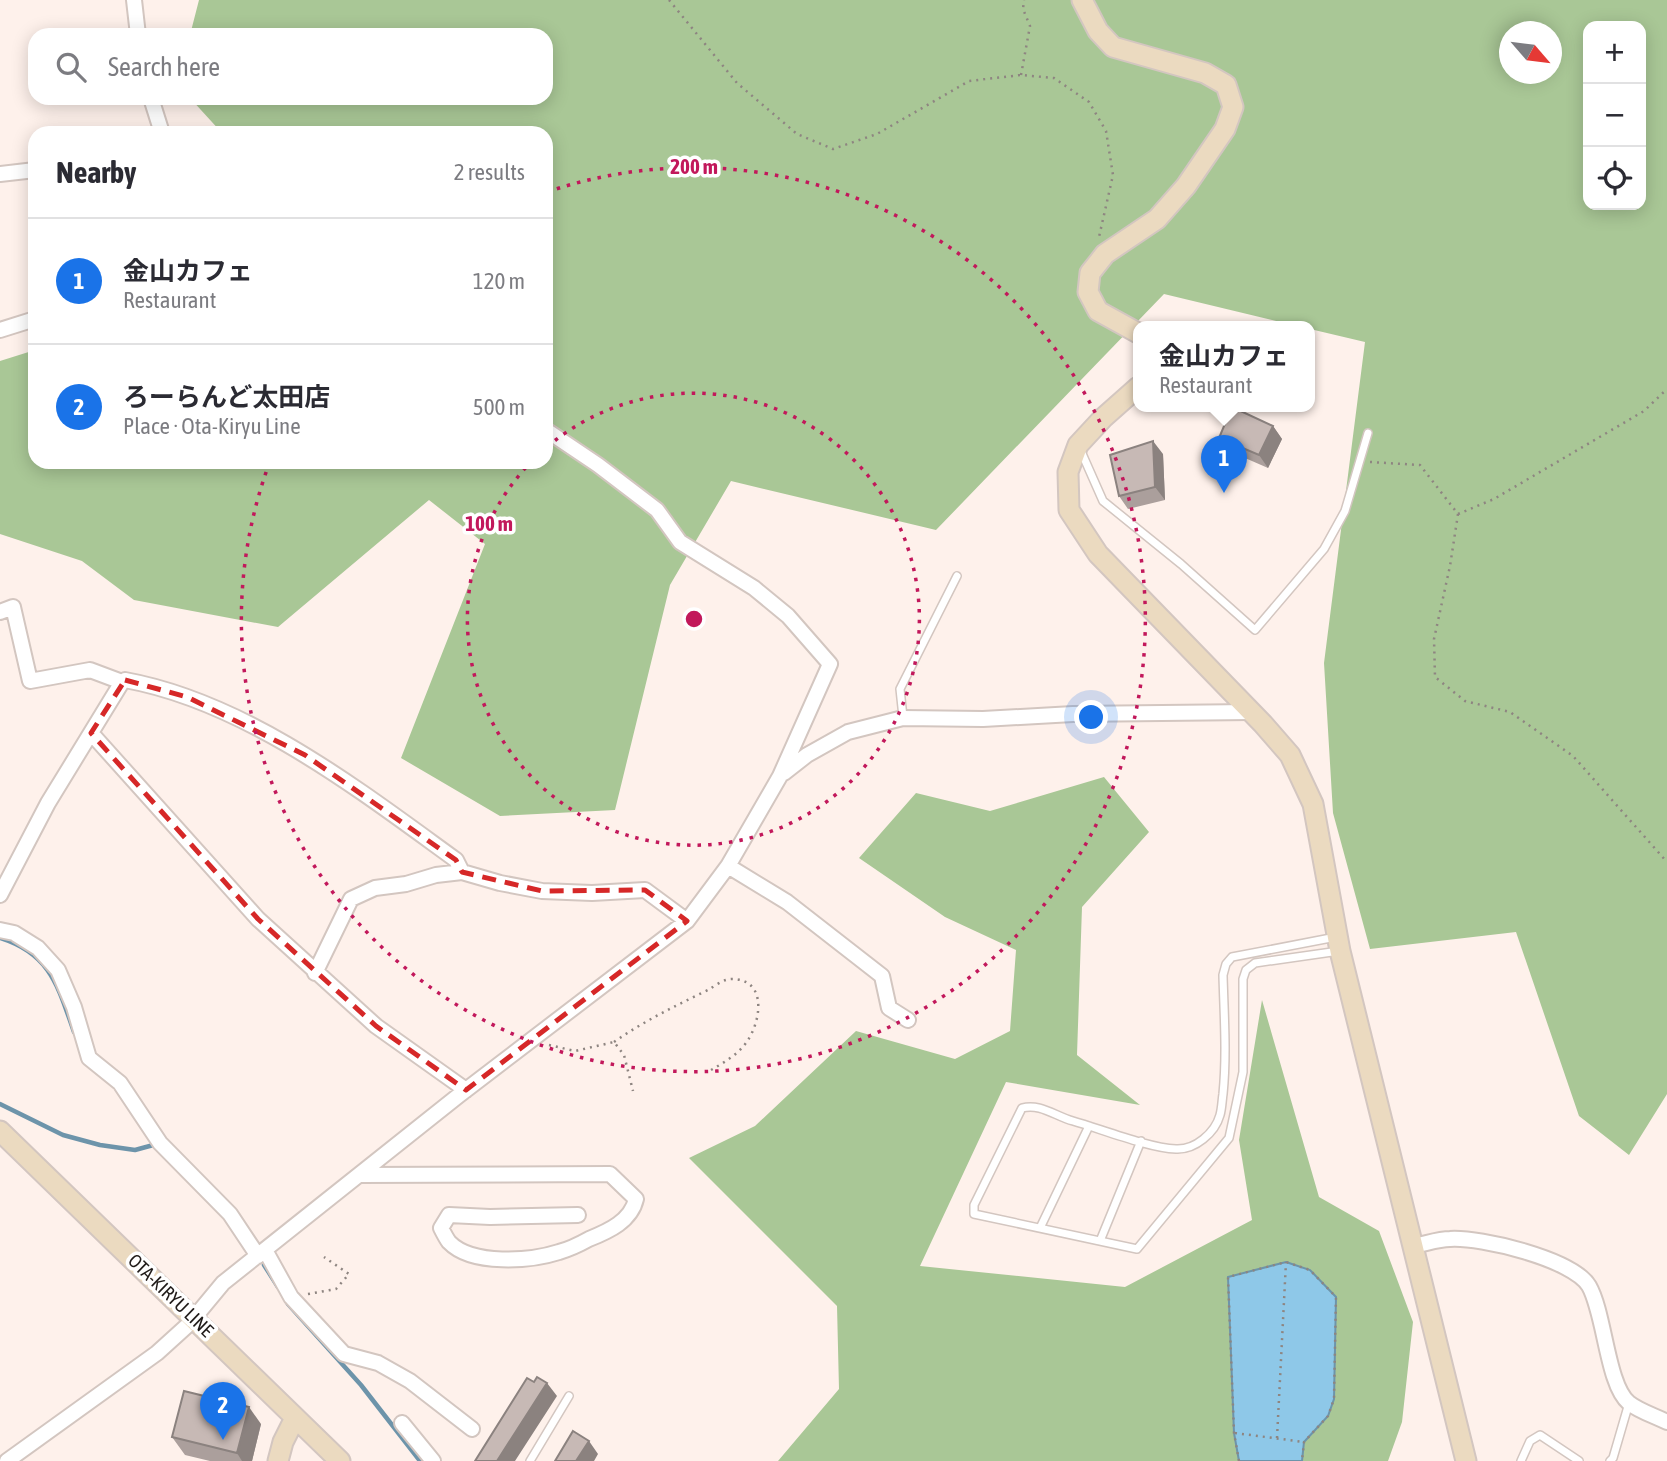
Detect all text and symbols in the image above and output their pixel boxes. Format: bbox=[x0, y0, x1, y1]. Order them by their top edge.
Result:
north arrow bbox=[1499, 21, 1562, 84]
map controls bbox=[1583, 21, 1646, 210]
button: + bbox=[1583, 21, 1646, 84]
search box bbox=[28, 28, 553, 105]
icon: search bbox=[52, 48, 90, 86]
text: Search here bbox=[108, 52, 220, 82]
button: − bbox=[1583, 84, 1646, 147]
button: locate bbox=[1583, 147, 1646, 210]
text: 200 m bbox=[670, 154, 718, 178]
text: Nearby bbox=[56, 155, 136, 189]
text: 2 results bbox=[454, 159, 525, 185]
text: 金山カフェ bbox=[123, 256, 253, 286]
text: 1 bbox=[74, 268, 84, 294]
text: 120 m bbox=[473, 268, 525, 294]
text: Restaurant bbox=[123, 287, 216, 313]
popup bbox=[1133, 321, 1315, 412]
text: 金山カフェ bbox=[1159, 341, 1289, 371]
text: Restaurant bbox=[1159, 372, 1252, 398]
text: ろーらんど太田店 bbox=[123, 382, 330, 412]
text: 2 bbox=[74, 394, 84, 420]
text: 500 m bbox=[473, 394, 525, 420]
text: Place · Ota-Kiryu Line bbox=[123, 413, 301, 439]
pin: 1 bbox=[1201, 435, 1247, 493]
text: 100 m bbox=[465, 511, 513, 535]
centre of rings bbox=[682, 607, 706, 631]
your location bbox=[1074, 700, 1108, 734]
street label: OTA-KIRYU LINE bbox=[124, 1249, 218, 1341]
pin: 2 bbox=[200, 1382, 246, 1440]

